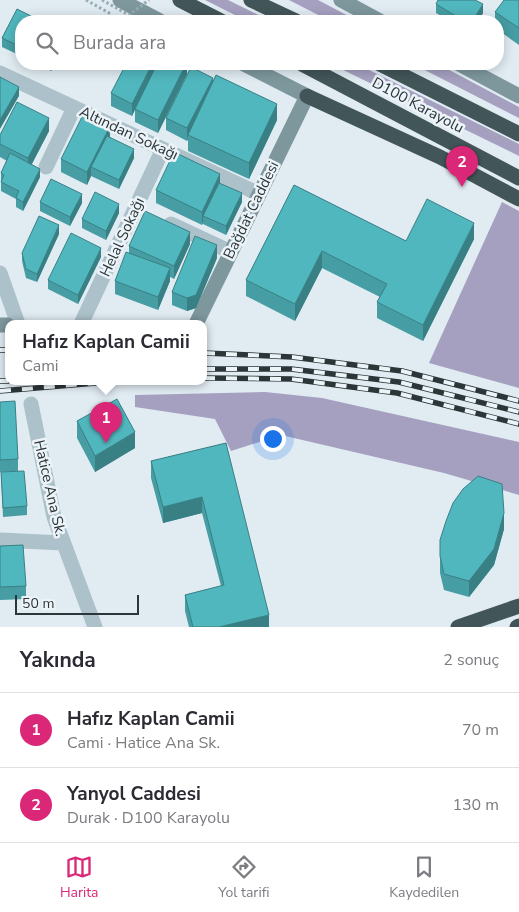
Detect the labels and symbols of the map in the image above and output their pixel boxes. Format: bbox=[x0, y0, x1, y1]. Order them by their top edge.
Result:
street label: D100 Karayolu bbox=[369, 72, 467, 138]
street label: Altından Sokağı bbox=[76, 101, 182, 165]
pin: 2 bbox=[446, 146, 478, 187]
street label: Bağdat Caddesi bbox=[219, 158, 283, 262]
street label: Helal Sokağı bbox=[95, 194, 149, 280]
pin: 1 bbox=[90, 402, 122, 443]
your location bbox=[260, 426, 286, 452]
street label: Hatice Ana Sk. bbox=[29, 438, 71, 538]
scale bar bbox=[15, 592, 139, 615]

